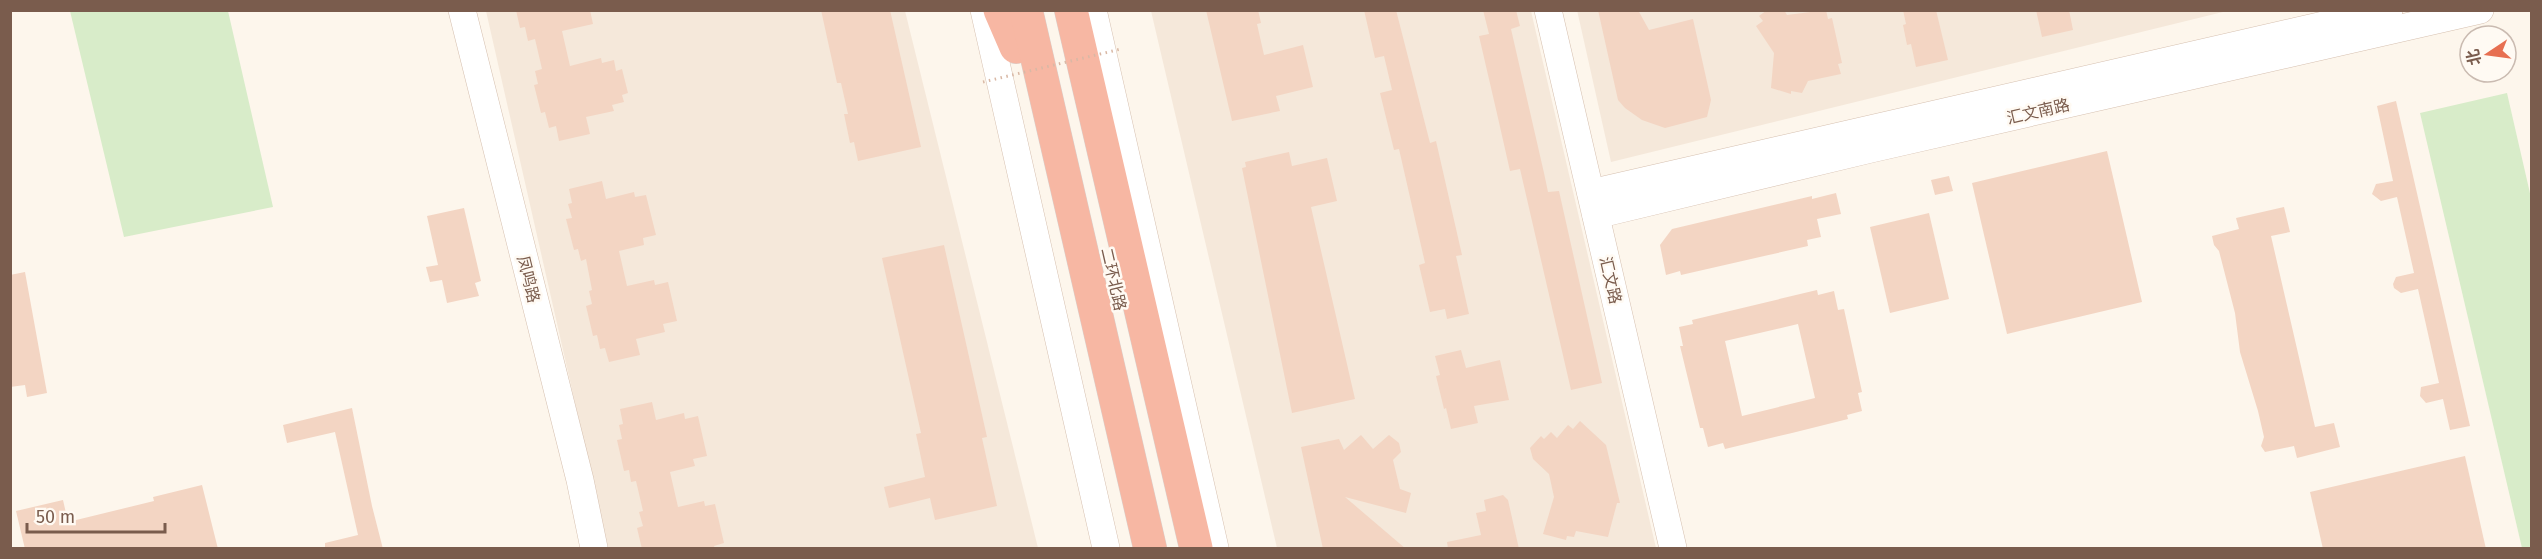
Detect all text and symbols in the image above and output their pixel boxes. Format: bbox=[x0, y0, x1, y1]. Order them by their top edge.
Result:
north arrow bbox=[2458, 24, 2518, 84]
text: 北 bbox=[2463, 47, 2485, 67]
street label: 汇文南路 bbox=[2005, 95, 2071, 128]
street label: 二环北路 bbox=[1097, 246, 1130, 312]
street label: 凤鸣路 bbox=[513, 254, 544, 305]
street label: 汇文路 bbox=[1596, 255, 1625, 306]
scale bar bbox=[27, 496, 165, 534]
text: 50 m bbox=[36, 506, 75, 528]

